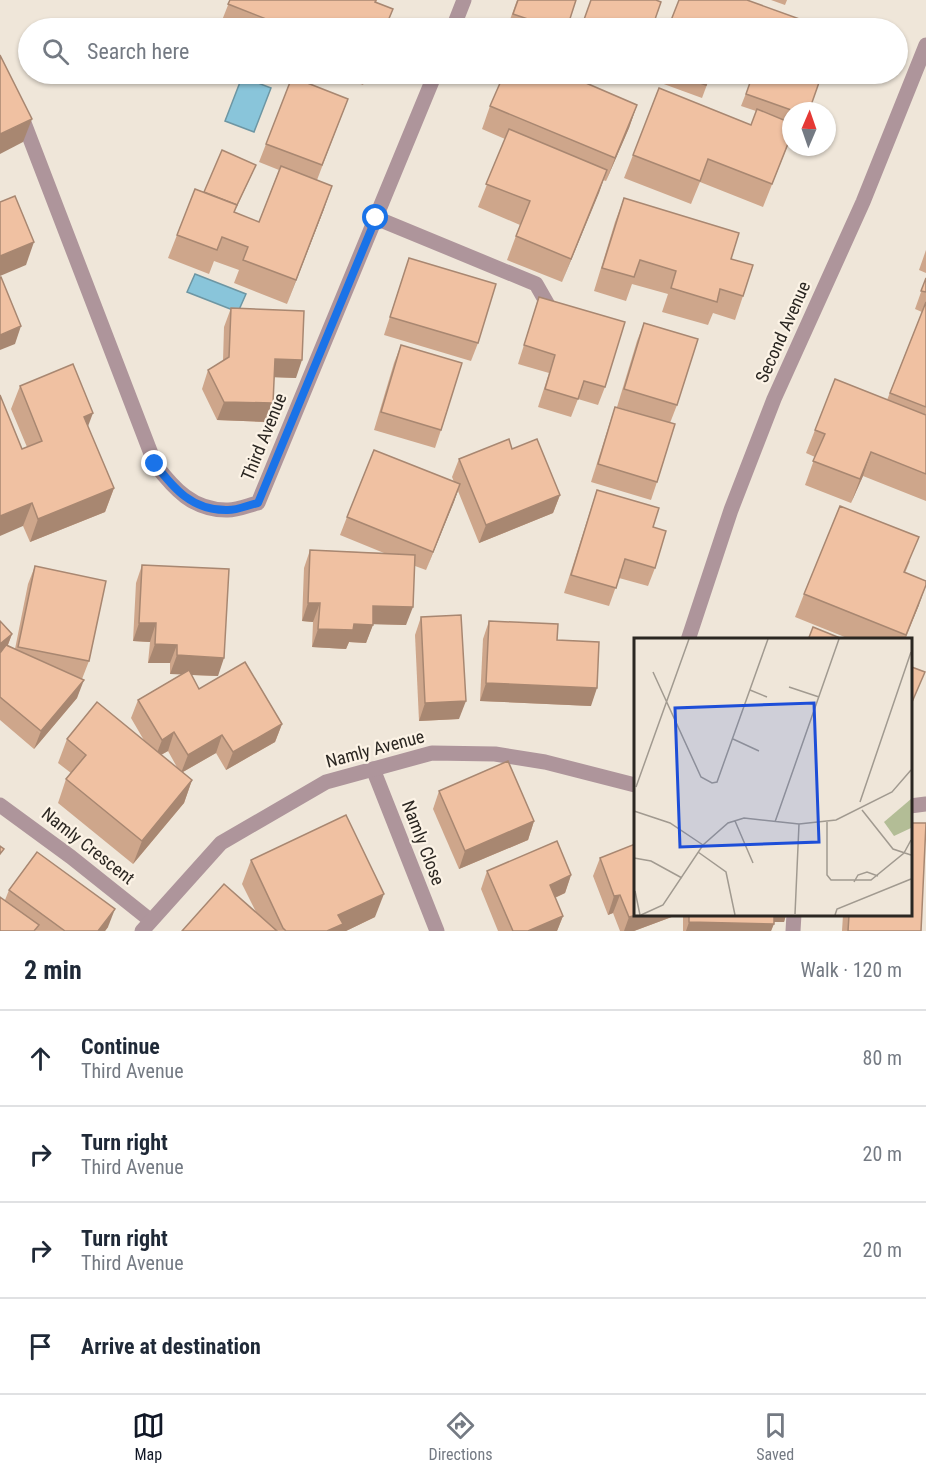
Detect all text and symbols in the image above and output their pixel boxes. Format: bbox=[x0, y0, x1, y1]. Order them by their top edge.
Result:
search box bbox=[18, 18, 908, 84]
icon: search bbox=[39, 35, 72, 68]
text: Search here bbox=[87, 39, 189, 64]
north arrow bbox=[782, 102, 836, 156]
route start bbox=[362, 204, 388, 230]
street label: Second Avenue bbox=[751, 278, 814, 386]
street label: Third Avenue bbox=[236, 390, 291, 484]
route end bbox=[141, 450, 167, 476]
inset map bbox=[634, 638, 911, 916]
street label: Namly Avenue bbox=[323, 725, 426, 772]
street label: Namly Close bbox=[398, 797, 449, 888]
street label: Namly Crescent bbox=[38, 803, 139, 888]
text: 2 min bbox=[24, 955, 82, 985]
text: Walk · 120 m bbox=[801, 958, 902, 982]
text: Continue bbox=[81, 1034, 160, 1059]
icon: ahead bbox=[24, 1042, 57, 1075]
text: 80 m bbox=[863, 1046, 902, 1070]
text: Third Avenue bbox=[81, 1059, 184, 1083]
text: Turn right bbox=[81, 1130, 168, 1155]
icon: right bbox=[24, 1138, 57, 1171]
text: 20 m bbox=[863, 1142, 902, 1166]
text: Third Avenue bbox=[81, 1155, 184, 1179]
text: Turn right bbox=[81, 1226, 168, 1251]
icon: right bbox=[24, 1234, 57, 1267]
text: 20 m bbox=[863, 1238, 902, 1262]
text: Third Avenue bbox=[81, 1251, 184, 1275]
icon: arrive bbox=[24, 1330, 57, 1363]
text: Arrive at destination bbox=[81, 1334, 261, 1359]
tab: Map bbox=[132, 1409, 165, 1464]
tab: Directions bbox=[429, 1409, 492, 1464]
tab: Saved bbox=[756, 1409, 794, 1464]

